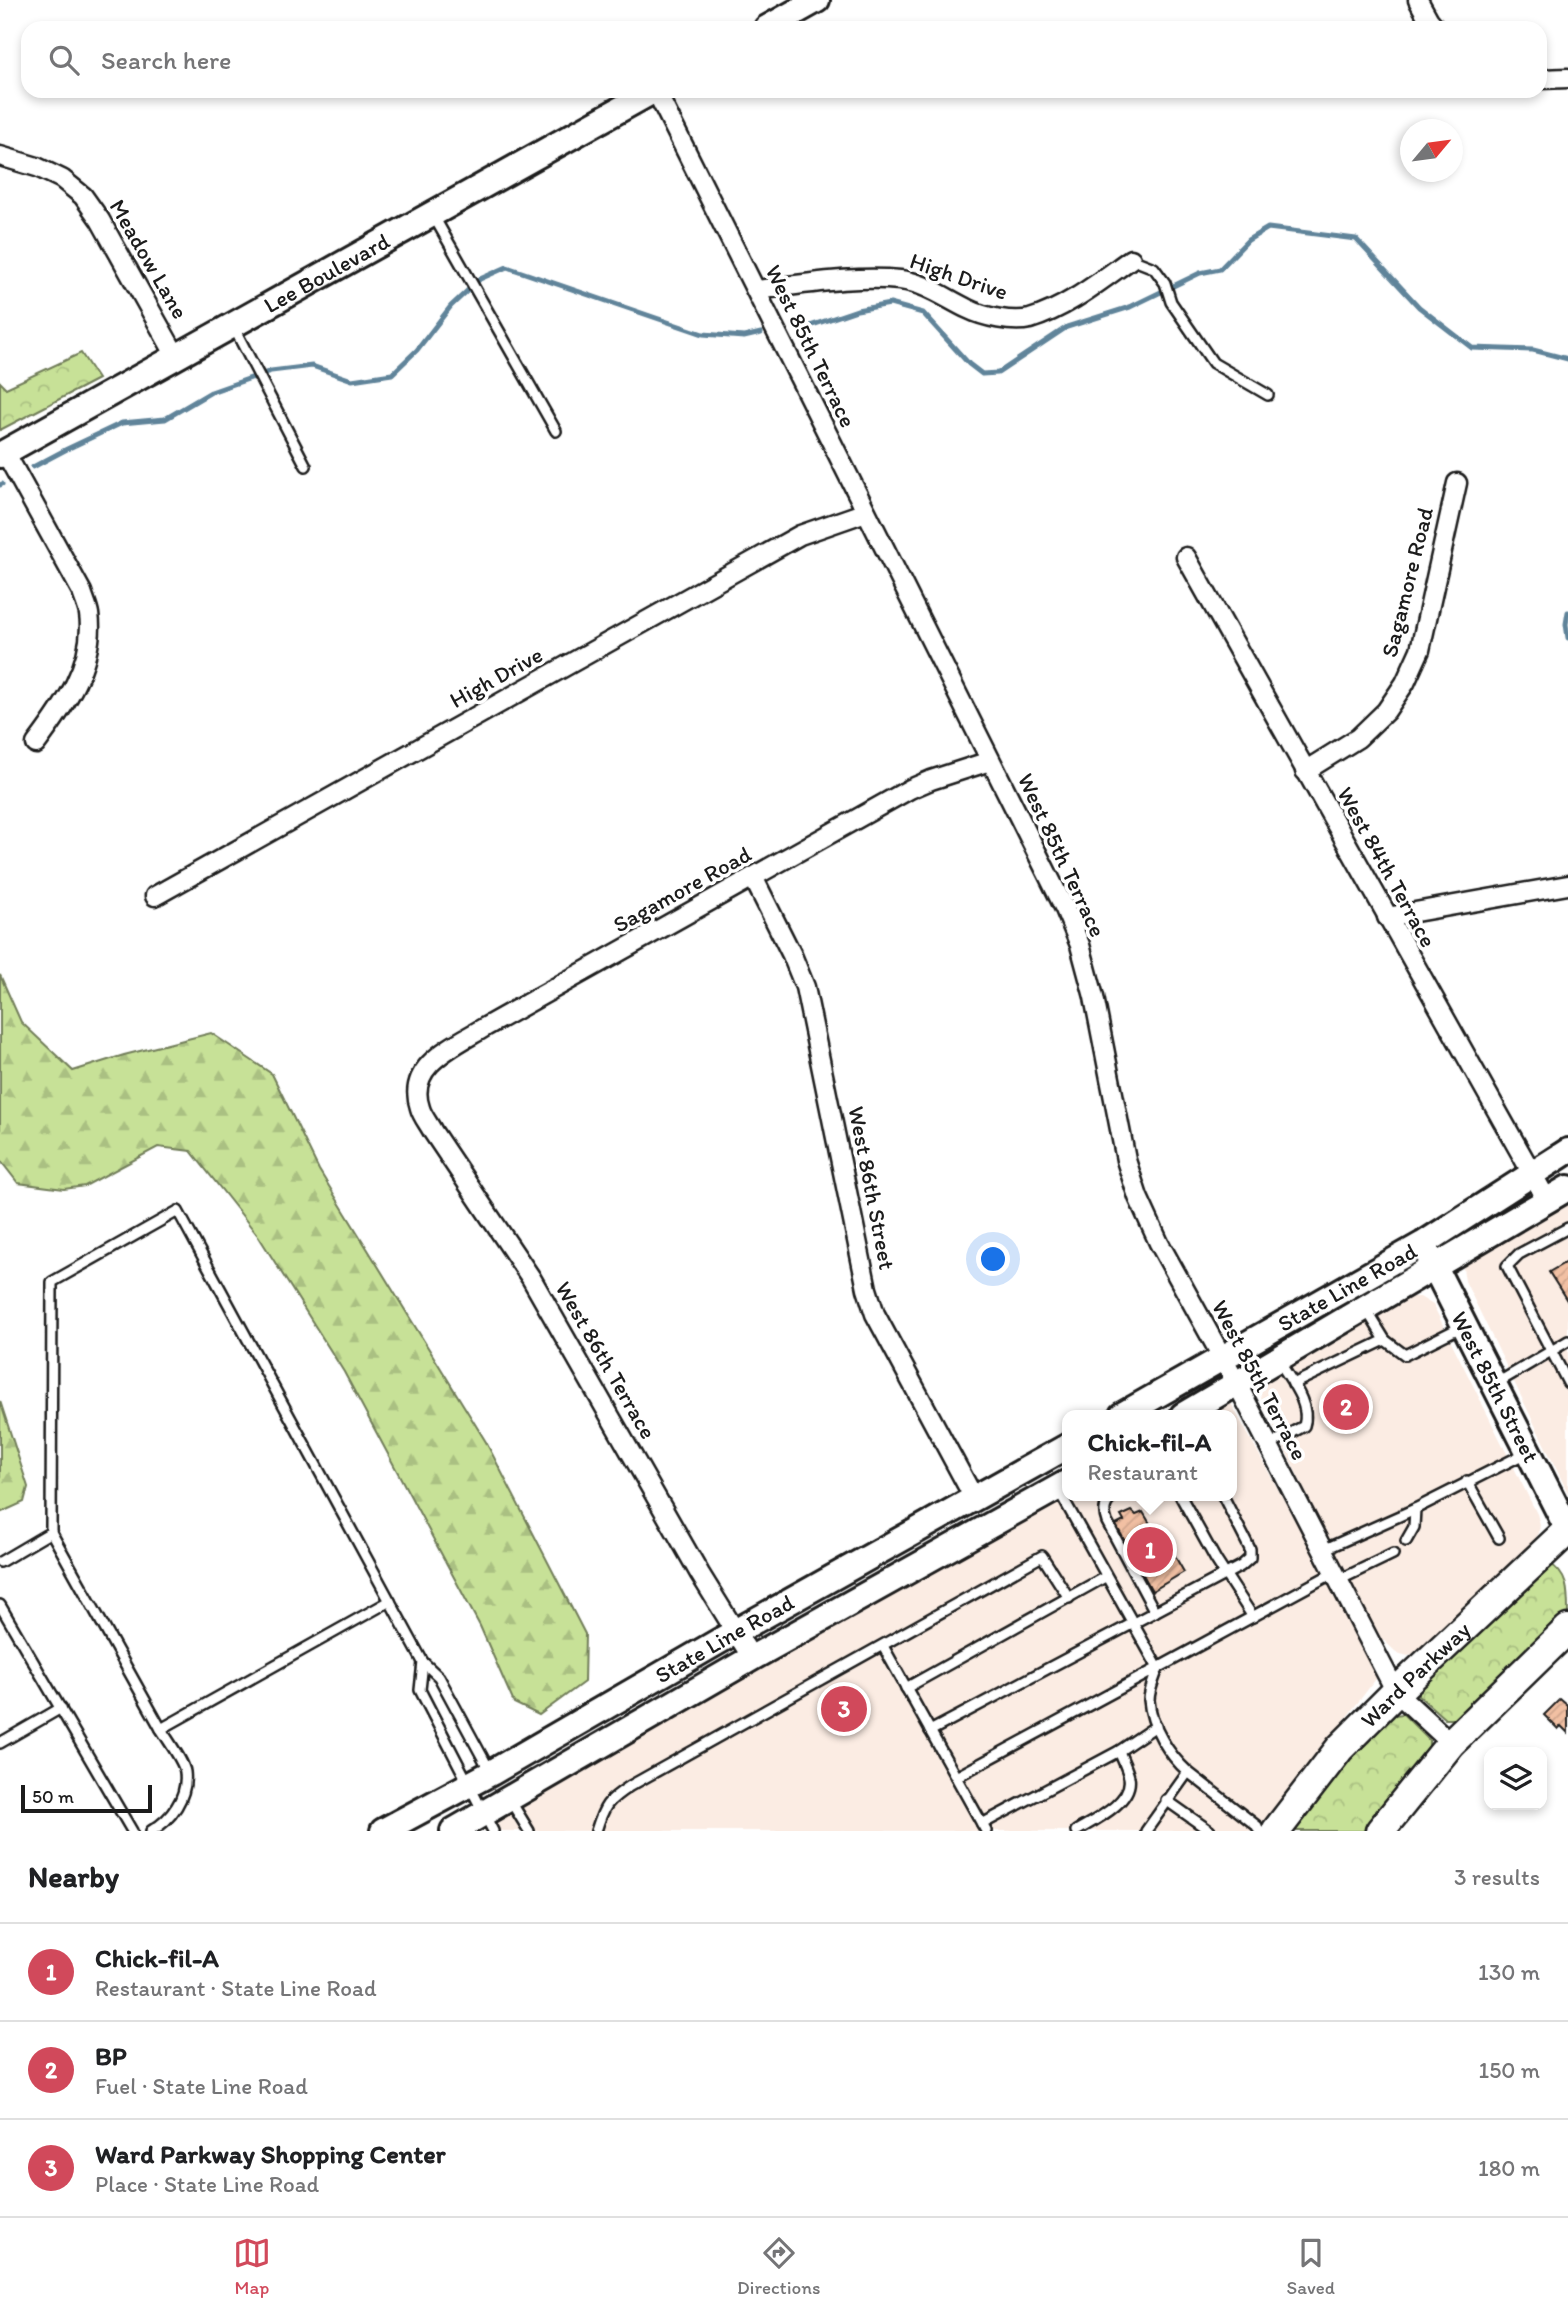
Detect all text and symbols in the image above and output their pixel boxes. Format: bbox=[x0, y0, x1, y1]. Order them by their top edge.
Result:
search box bbox=[21, 21, 1547, 98]
icon: search bbox=[45, 41, 83, 79]
text: Search here bbox=[101, 44, 231, 76]
north arrow bbox=[1400, 119, 1463, 182]
street label: Meadow Lane bbox=[104, 194, 194, 324]
street label: Lee Boulevard bbox=[259, 227, 395, 319]
street label: High Drive bbox=[906, 246, 1012, 306]
street label: West 85th Terrace bbox=[760, 260, 862, 432]
street label: Sagamore Road bbox=[1375, 504, 1439, 660]
street label: High Drive bbox=[445, 640, 547, 714]
street label: West 85th Terrace bbox=[1012, 769, 1112, 941]
street label: West 84th Terrace bbox=[1331, 782, 1443, 952]
street label: Sagamore Road bbox=[608, 839, 756, 939]
street label: West 86th Street bbox=[842, 1104, 902, 1272]
street label: State Line Road bbox=[1273, 1236, 1422, 1338]
your location bbox=[976, 1242, 1010, 1276]
street label: West 86th Terrace bbox=[550, 1276, 662, 1444]
street label: West 85th Terrace bbox=[1206, 1295, 1314, 1465]
street label: West 85th Street bbox=[1445, 1306, 1545, 1467]
pin: 2 bbox=[1323, 1381, 1369, 1433]
popup bbox=[1062, 1410, 1237, 1501]
text: Chick-fil-A bbox=[1088, 1426, 1212, 1458]
text: Restaurant bbox=[1088, 1458, 1198, 1486]
pin: 1 bbox=[1127, 1524, 1173, 1576]
street label: State Line Road bbox=[650, 1588, 799, 1689]
street label: Ward Parkway bbox=[1354, 1615, 1476, 1734]
pin: 3 bbox=[821, 1683, 867, 1735]
map controls bbox=[1484, 1747, 1547, 1810]
button: layers bbox=[1484, 1747, 1547, 1810]
scale bar bbox=[21, 1782, 152, 1814]
text: 50 m bbox=[32, 1785, 74, 1808]
text: Nearby bbox=[28, 1858, 119, 1895]
text: 3 results bbox=[1454, 1863, 1540, 1891]
text: Chick-fil-A bbox=[95, 1942, 219, 1974]
text: 1 bbox=[46, 1958, 56, 1986]
text: 130 m bbox=[1478, 1958, 1540, 1986]
text: Restaurant · State Line Road bbox=[95, 1974, 377, 2002]
text: BP bbox=[95, 2040, 127, 2072]
text: 2 bbox=[45, 2056, 57, 2084]
text: 150 m bbox=[1479, 2056, 1540, 2084]
text: Fuel · State Line Road bbox=[95, 2072, 308, 2100]
text: Ward Parkway Shopping Center bbox=[95, 2138, 446, 2170]
text: 3 bbox=[45, 2154, 57, 2182]
text: 180 m bbox=[1478, 2154, 1540, 2182]
text: Place · State Line Road bbox=[95, 2170, 319, 2198]
tab: Map bbox=[233, 2234, 271, 2299]
tab: Directions bbox=[737, 2234, 821, 2299]
tab: Saved bbox=[1287, 2234, 1335, 2299]

